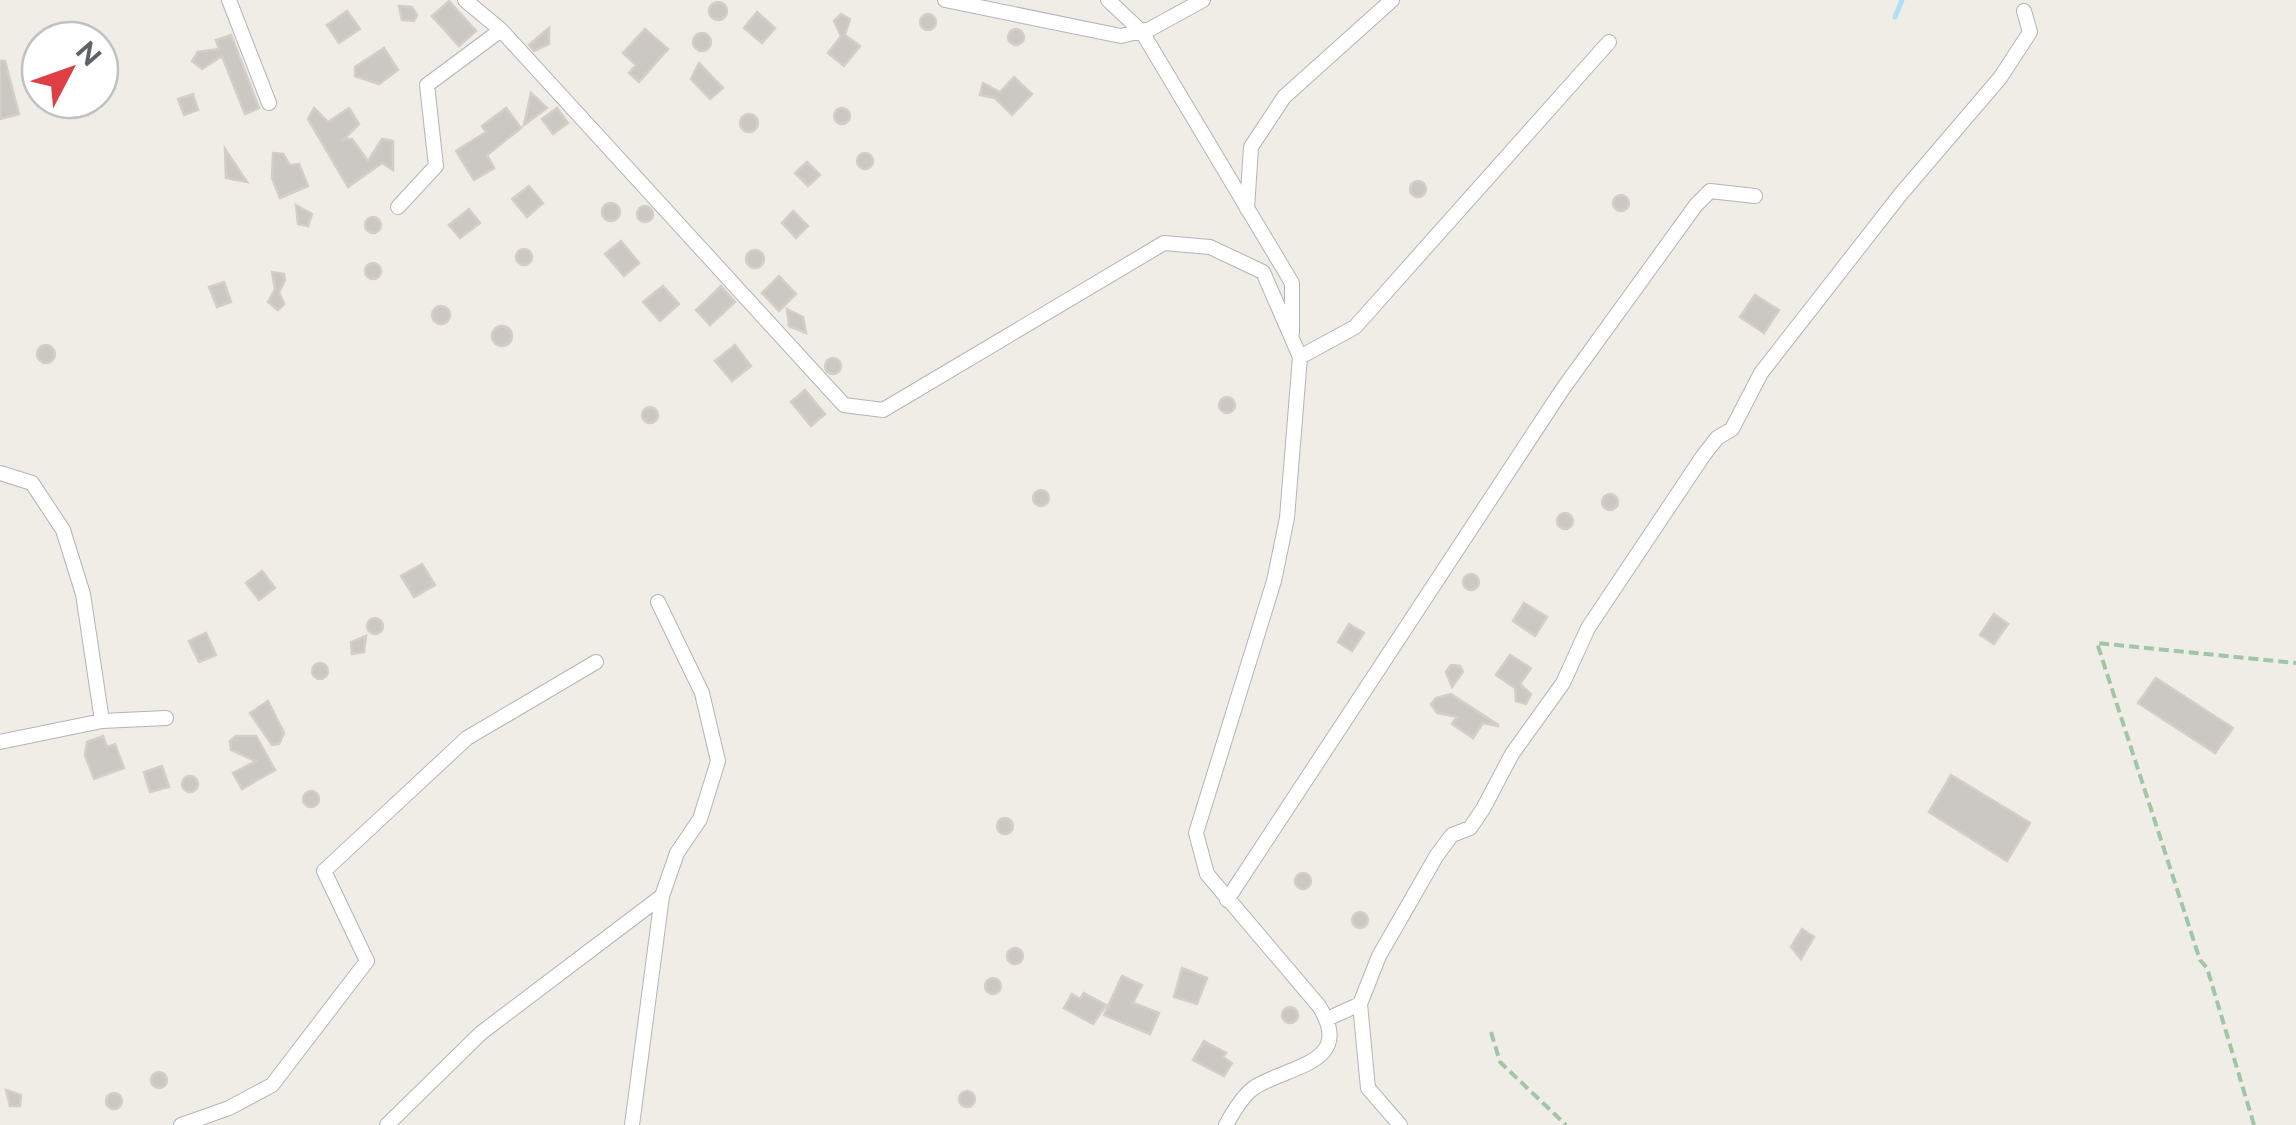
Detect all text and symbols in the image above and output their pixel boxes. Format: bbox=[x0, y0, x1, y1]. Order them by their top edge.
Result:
north arrow bbox=[20, 20, 120, 120]
text: N bbox=[69, 35, 108, 73]

